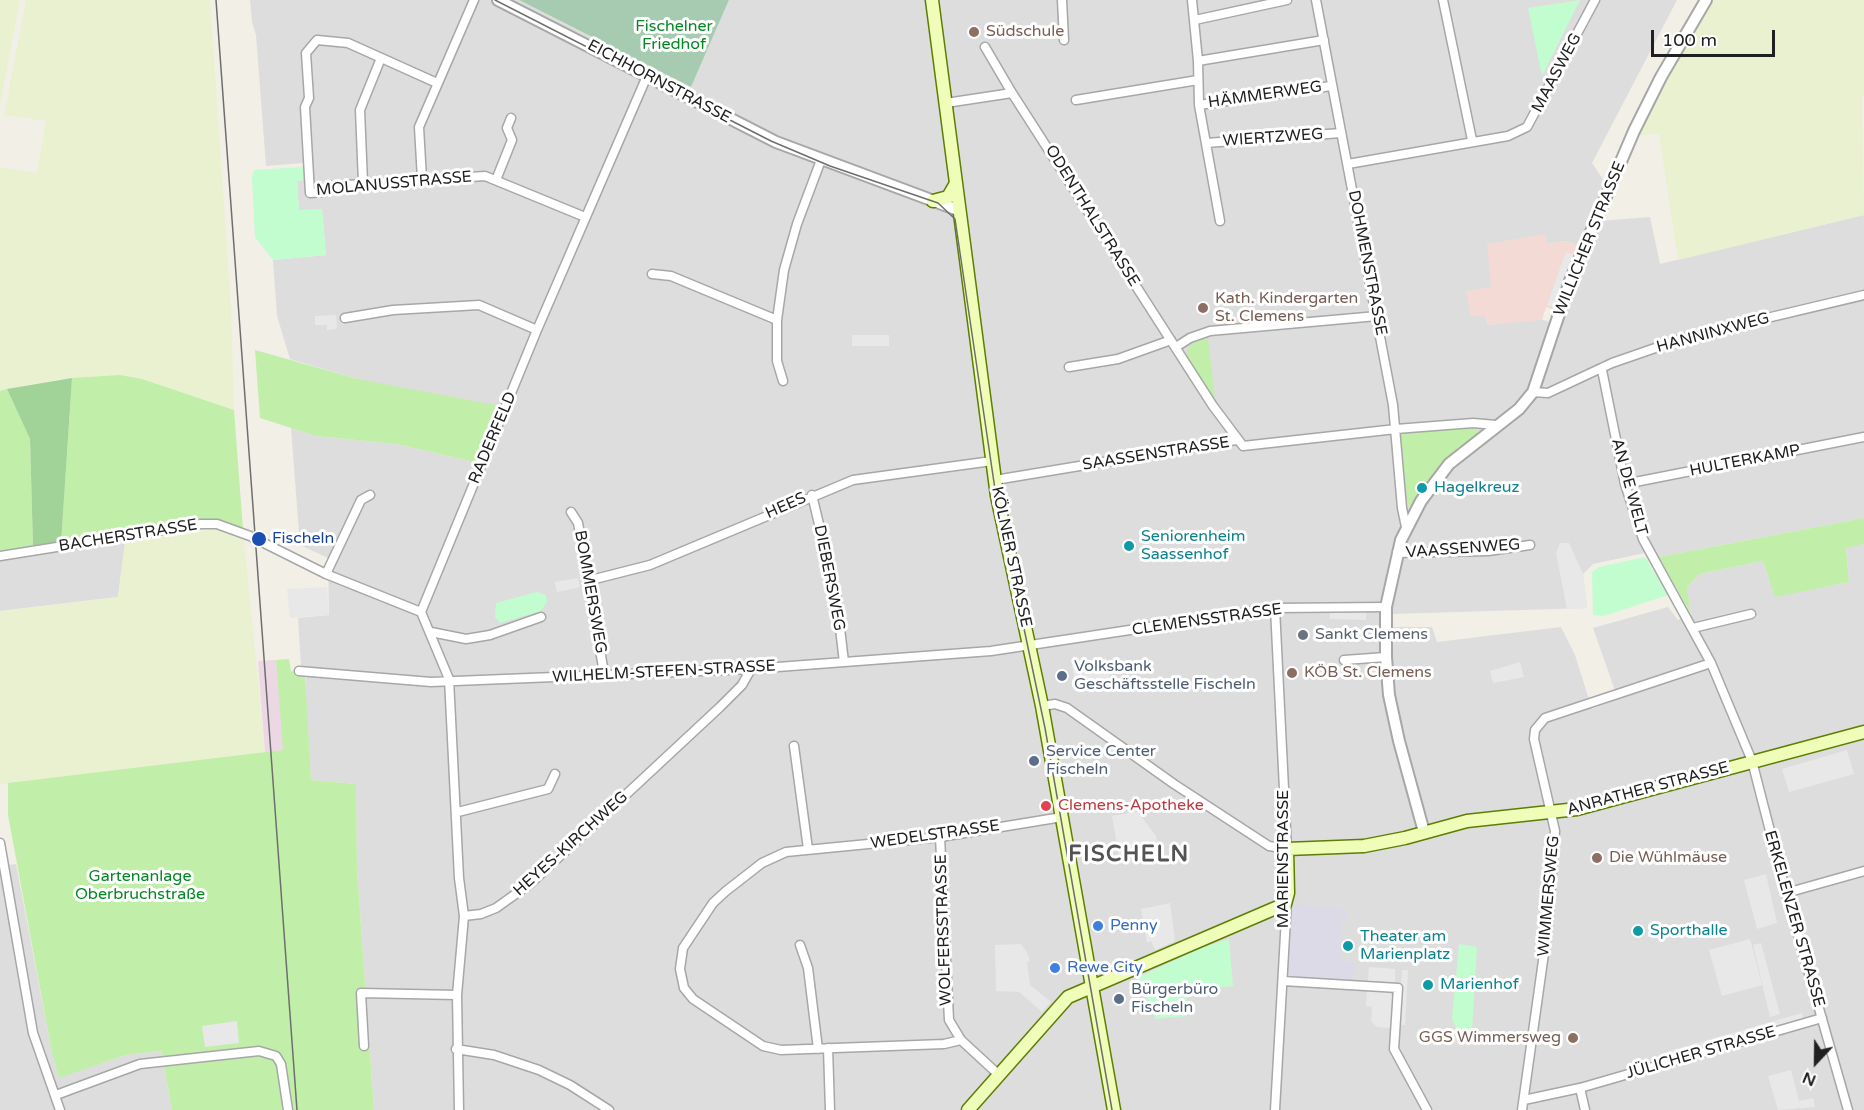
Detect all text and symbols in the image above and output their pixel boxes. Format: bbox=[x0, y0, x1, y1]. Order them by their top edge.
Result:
park label: Fischelner Friedhof bbox=[635, 17, 713, 55]
scale bar bbox=[1654, 18, 1778, 56]
place label: Südschule bbox=[986, 22, 1064, 42]
marker: Südschule bbox=[967, 25, 981, 39]
text: 100 m bbox=[1662, 29, 1717, 51]
street label: MAASWEG bbox=[1528, 30, 1586, 116]
street label: EICHHORNSTRASSE bbox=[584, 36, 734, 128]
street label: HÄMMERWEG bbox=[1207, 77, 1323, 113]
street label: WIERTZWEG bbox=[1222, 125, 1324, 151]
street label: ODENTHALSTRASSE bbox=[1041, 142, 1143, 290]
street label: WILLICHER STRASSE bbox=[1550, 159, 1630, 319]
street label: MOLANUSSTRASSE bbox=[315, 168, 473, 200]
street label: DOHMENSTRASSE bbox=[1343, 189, 1391, 337]
place label: Kath. Kindergarten St. Clemens bbox=[1215, 289, 1358, 327]
marker: Kath. Kindergarten St. Clemens bbox=[1196, 301, 1210, 315]
street label: HANNINXWEG bbox=[1654, 309, 1772, 357]
street label: RADERFELD bbox=[465, 389, 521, 487]
street label: SAASSENSTRASSE bbox=[1081, 433, 1231, 475]
street label: AN DE WELT bbox=[1607, 436, 1651, 538]
street label: HULTERKAMP bbox=[1688, 441, 1802, 481]
place label: Hagelkreuz bbox=[1434, 478, 1520, 498]
marker: Hagelkreuz bbox=[1415, 481, 1429, 495]
street label: KÖLNER STRASSE bbox=[987, 485, 1035, 629]
street label: HEES bbox=[763, 489, 809, 523]
street label: BACHERSTRASSE bbox=[57, 516, 199, 556]
street label: DIEBERSWEG bbox=[809, 523, 849, 633]
place label: Seniorenheim Saassenhof bbox=[1141, 527, 1246, 565]
place label: Fischeln bbox=[272, 529, 334, 549]
street label: BOMMERSWEG bbox=[570, 529, 610, 655]
marker: Fischeln bbox=[250, 530, 268, 548]
street label: VAASSENWEG bbox=[1405, 535, 1521, 563]
marker: Seniorenheim Saassenhof bbox=[1122, 539, 1136, 553]
street label: CLEMENSSTRASSE bbox=[1131, 600, 1283, 640]
place label: Sankt Clemens bbox=[1315, 625, 1428, 645]
marker: Sankt Clemens bbox=[1296, 628, 1310, 642]
street label: WILHELM-STEFEN-STRASSE bbox=[552, 657, 776, 687]
place label: Volksbank Geschäftsstelle Fischeln bbox=[1074, 657, 1256, 695]
place label: KÖB St. Clemens bbox=[1304, 663, 1432, 683]
marker: KÖB St. Clemens bbox=[1285, 666, 1299, 680]
marker: Volksbank Geschäftsstelle Fischeln bbox=[1055, 669, 1069, 683]
place label: Service Center Fischeln bbox=[1046, 742, 1156, 780]
marker: Service Center Fischeln bbox=[1027, 754, 1041, 768]
street label: ANRATHER STRASSE bbox=[1565, 758, 1731, 820]
street label: HEYES-KIRCHWEG bbox=[510, 788, 632, 900]
street label: MARIENSTRASSE bbox=[1274, 790, 1294, 928]
place label: Clemens-Apotheke bbox=[1058, 796, 1204, 816]
marker: Clemens-Apotheke bbox=[1039, 799, 1053, 813]
street label: WEDELSTRASSE bbox=[869, 816, 1001, 854]
street label: ERKELENZER STRASSE bbox=[1760, 828, 1828, 1010]
street label: WIMMERSWEG bbox=[1534, 835, 1564, 957]
district label: FISCHELN bbox=[1068, 842, 1190, 868]
place label: Die Wühlmäuse bbox=[1609, 848, 1727, 868]
marker: Die Wühlmäuse bbox=[1590, 851, 1604, 865]
street label: WOLFERSSTRASSE bbox=[932, 854, 956, 1006]
park label: Gartenanlage Oberbruchstraße bbox=[75, 867, 205, 905]
place label: Penny bbox=[1110, 916, 1158, 936]
marker: Penny bbox=[1091, 919, 1105, 933]
place label: Sporthalle bbox=[1650, 921, 1728, 941]
marker: Sporthalle bbox=[1631, 924, 1645, 938]
place label: Theater am Marienplatz bbox=[1360, 927, 1450, 965]
marker: Theater am Marienplatz bbox=[1341, 939, 1355, 953]
place label: Rewe City bbox=[1067, 958, 1143, 978]
marker: Rewe City bbox=[1048, 961, 1062, 975]
place label: Marienhof bbox=[1440, 975, 1519, 995]
marker: Marienhof bbox=[1421, 978, 1435, 992]
place label: Bürgerbüro Fischeln bbox=[1131, 980, 1218, 1018]
marker: Bürgerbüro Fischeln bbox=[1112, 992, 1126, 1006]
street label: JÜLICHER STRASSE bbox=[1624, 1022, 1778, 1084]
place label: GGS Wimmersweg bbox=[1419, 1028, 1561, 1048]
marker: GGS Wimmersweg bbox=[1566, 1031, 1580, 1045]
north arrow bbox=[1786, 1032, 1846, 1092]
text: N bbox=[1800, 1067, 1819, 1090]

